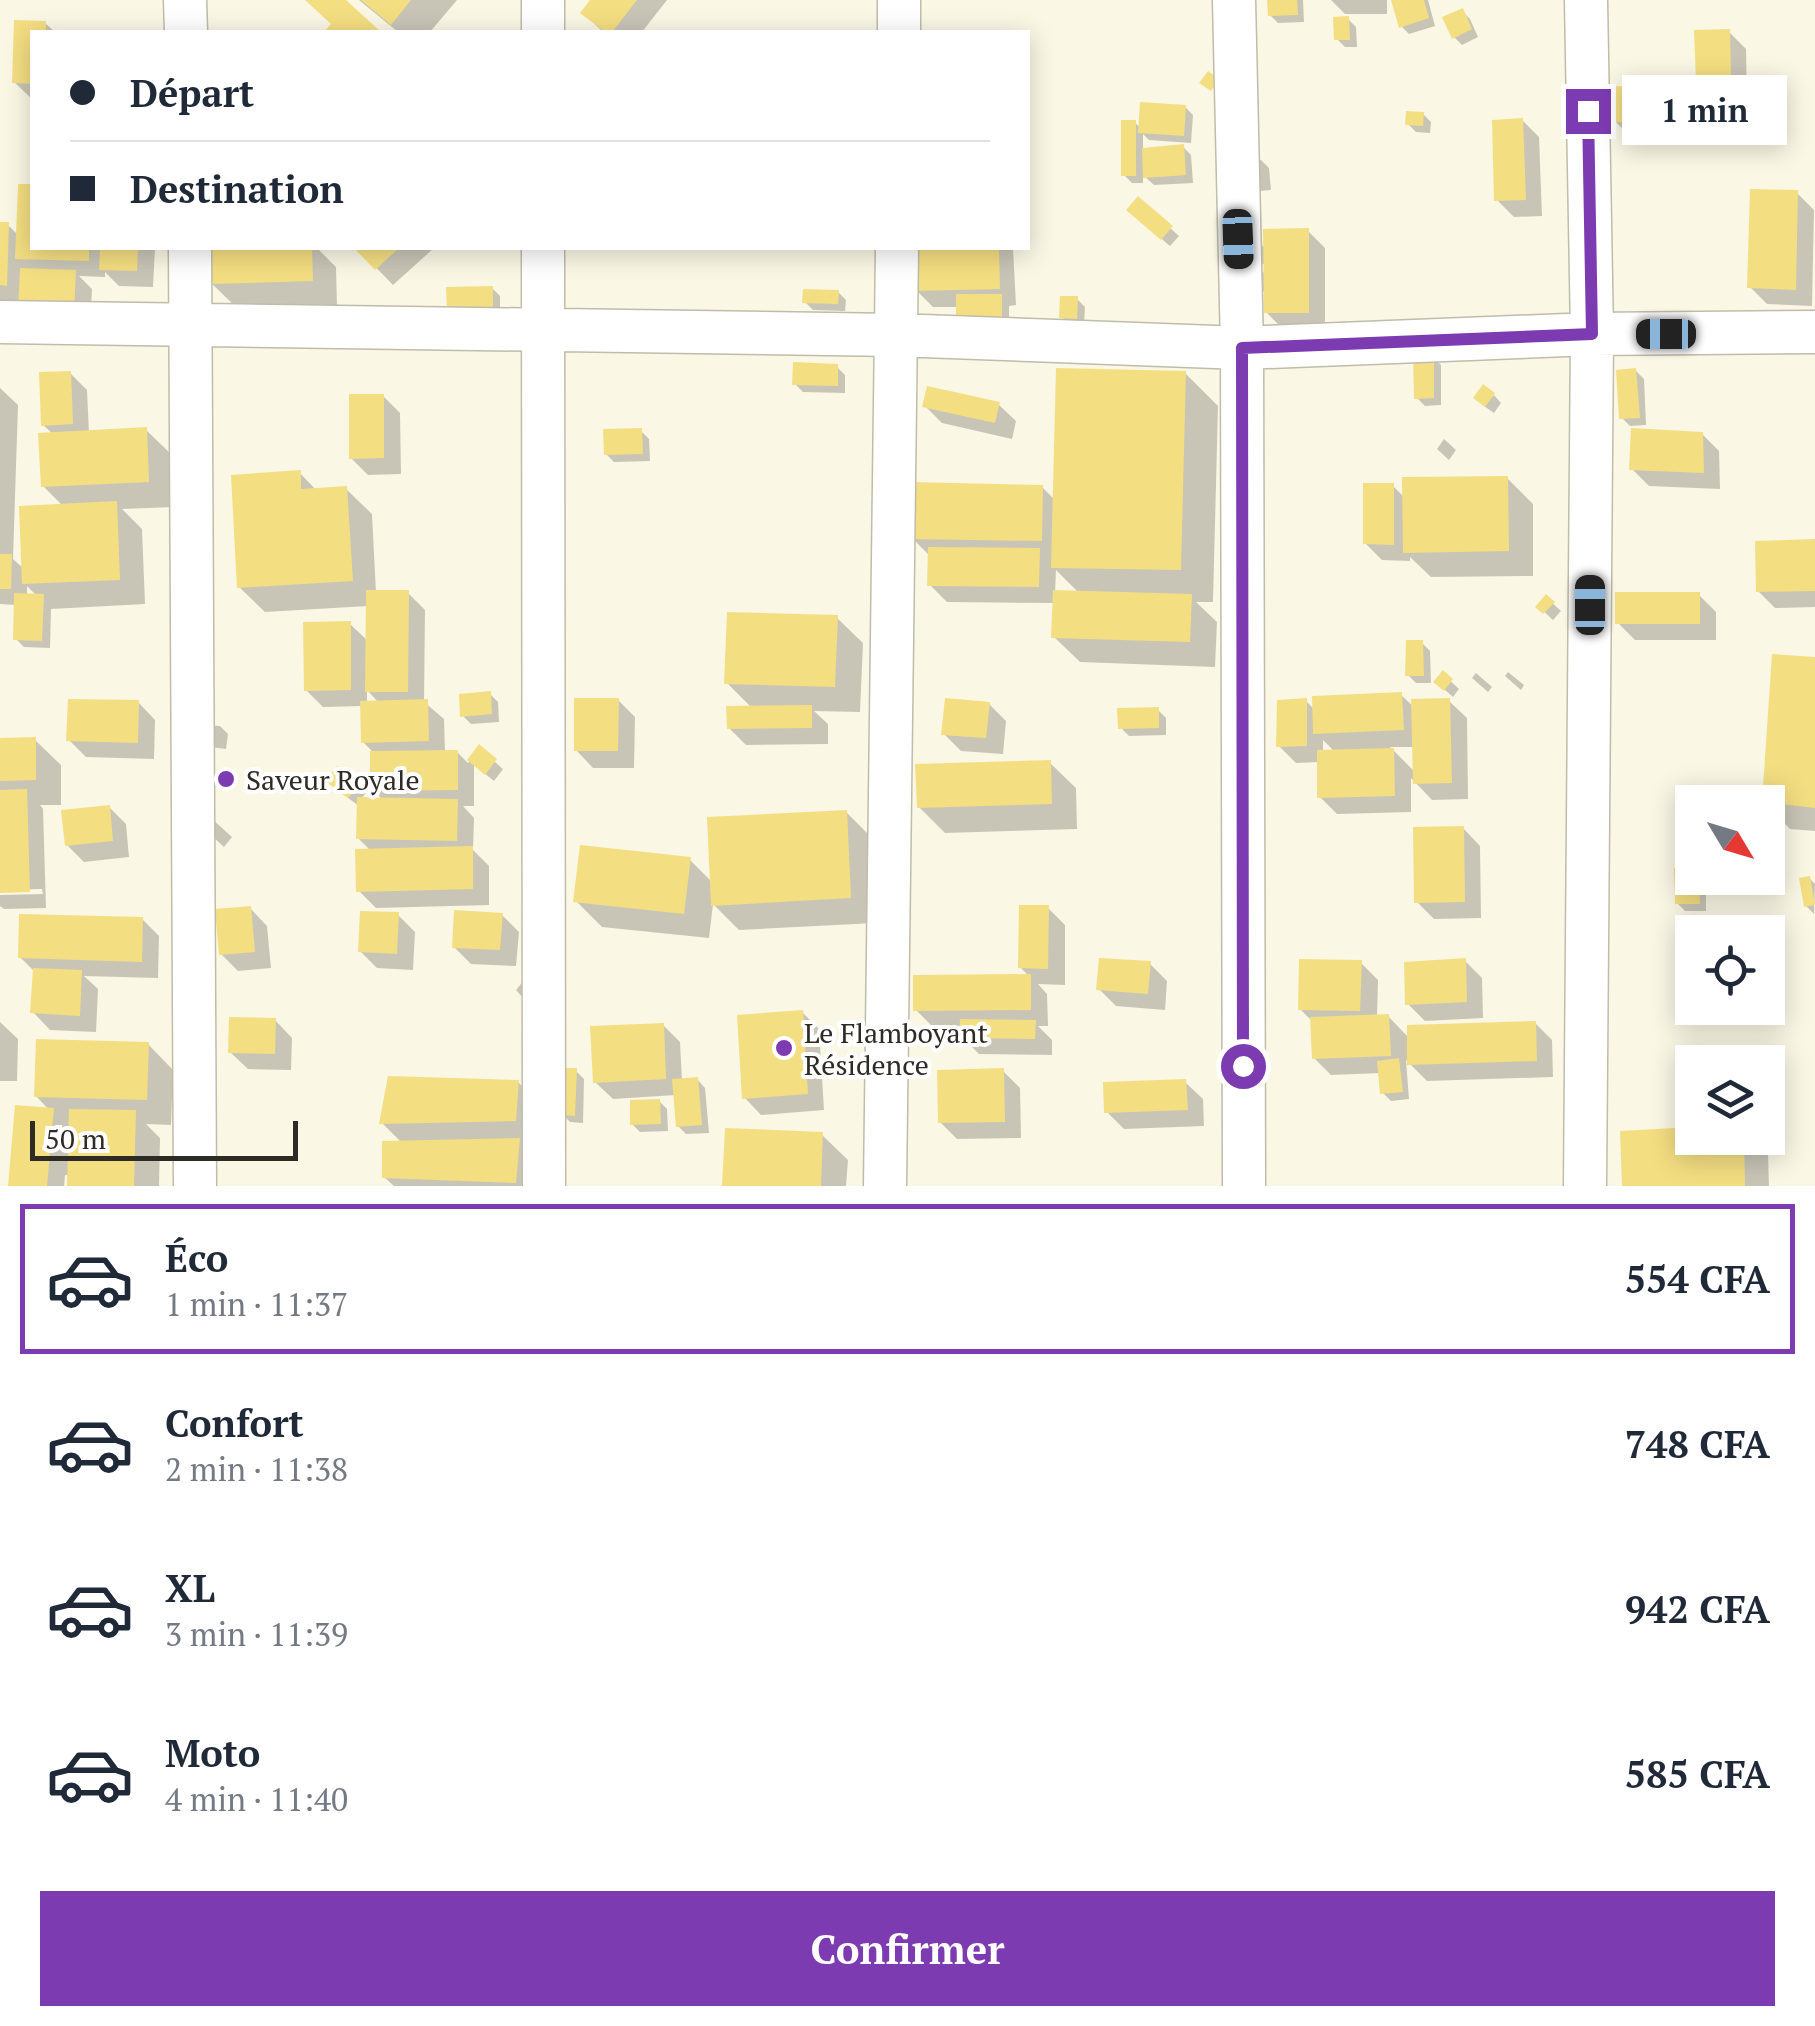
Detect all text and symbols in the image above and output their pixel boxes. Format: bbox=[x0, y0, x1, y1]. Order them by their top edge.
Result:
text: Départ bbox=[130, 68, 254, 118]
callout: 1 min bbox=[1623, 76, 1788, 146]
route end bbox=[1566, 89, 1611, 134]
text: 1 min bbox=[1661, 89, 1748, 131]
text: Destination bbox=[130, 164, 344, 214]
car bbox=[1222, 208, 1254, 270]
car bbox=[1636, 319, 1696, 349]
car bbox=[1575, 575, 1605, 635]
place label: Saveur Royale bbox=[246, 761, 420, 798]
marker: Saveur Royale bbox=[215, 768, 237, 790]
north arrow bbox=[1675, 785, 1785, 895]
map controls bbox=[1675, 785, 1785, 1155]
button: locate bbox=[1675, 915, 1785, 1025]
place label: Le Flamboyant Résidence bbox=[804, 1014, 988, 1083]
marker: Le Flamboyant Résidence bbox=[773, 1037, 795, 1059]
route start bbox=[1221, 1044, 1266, 1089]
button: layers bbox=[1675, 1045, 1785, 1155]
scale bar bbox=[30, 1116, 298, 1160]
text: 50 m bbox=[45, 1120, 106, 1157]
text: Éco bbox=[165, 1233, 228, 1283]
icon: car bbox=[45, 1234, 135, 1324]
text: 554 CFA bbox=[1625, 1254, 1770, 1304]
text: 1 min · 11:37 bbox=[165, 1283, 348, 1325]
text: Confort bbox=[165, 1398, 304, 1448]
icon: car bbox=[45, 1399, 135, 1489]
text: 748 CFA bbox=[1625, 1419, 1770, 1469]
text: 2 min · 11:38 bbox=[165, 1448, 348, 1490]
text: XL bbox=[165, 1563, 215, 1613]
icon: car bbox=[45, 1564, 135, 1654]
text: 942 CFA bbox=[1625, 1584, 1770, 1634]
text: 3 min · 11:39 bbox=[165, 1613, 348, 1655]
text: Moto bbox=[165, 1728, 260, 1778]
icon: car bbox=[45, 1729, 135, 1819]
text: 585 CFA bbox=[1625, 1749, 1770, 1799]
text: 4 min · 11:40 bbox=[165, 1778, 348, 1820]
button: Confirmer bbox=[40, 1891, 1775, 2006]

